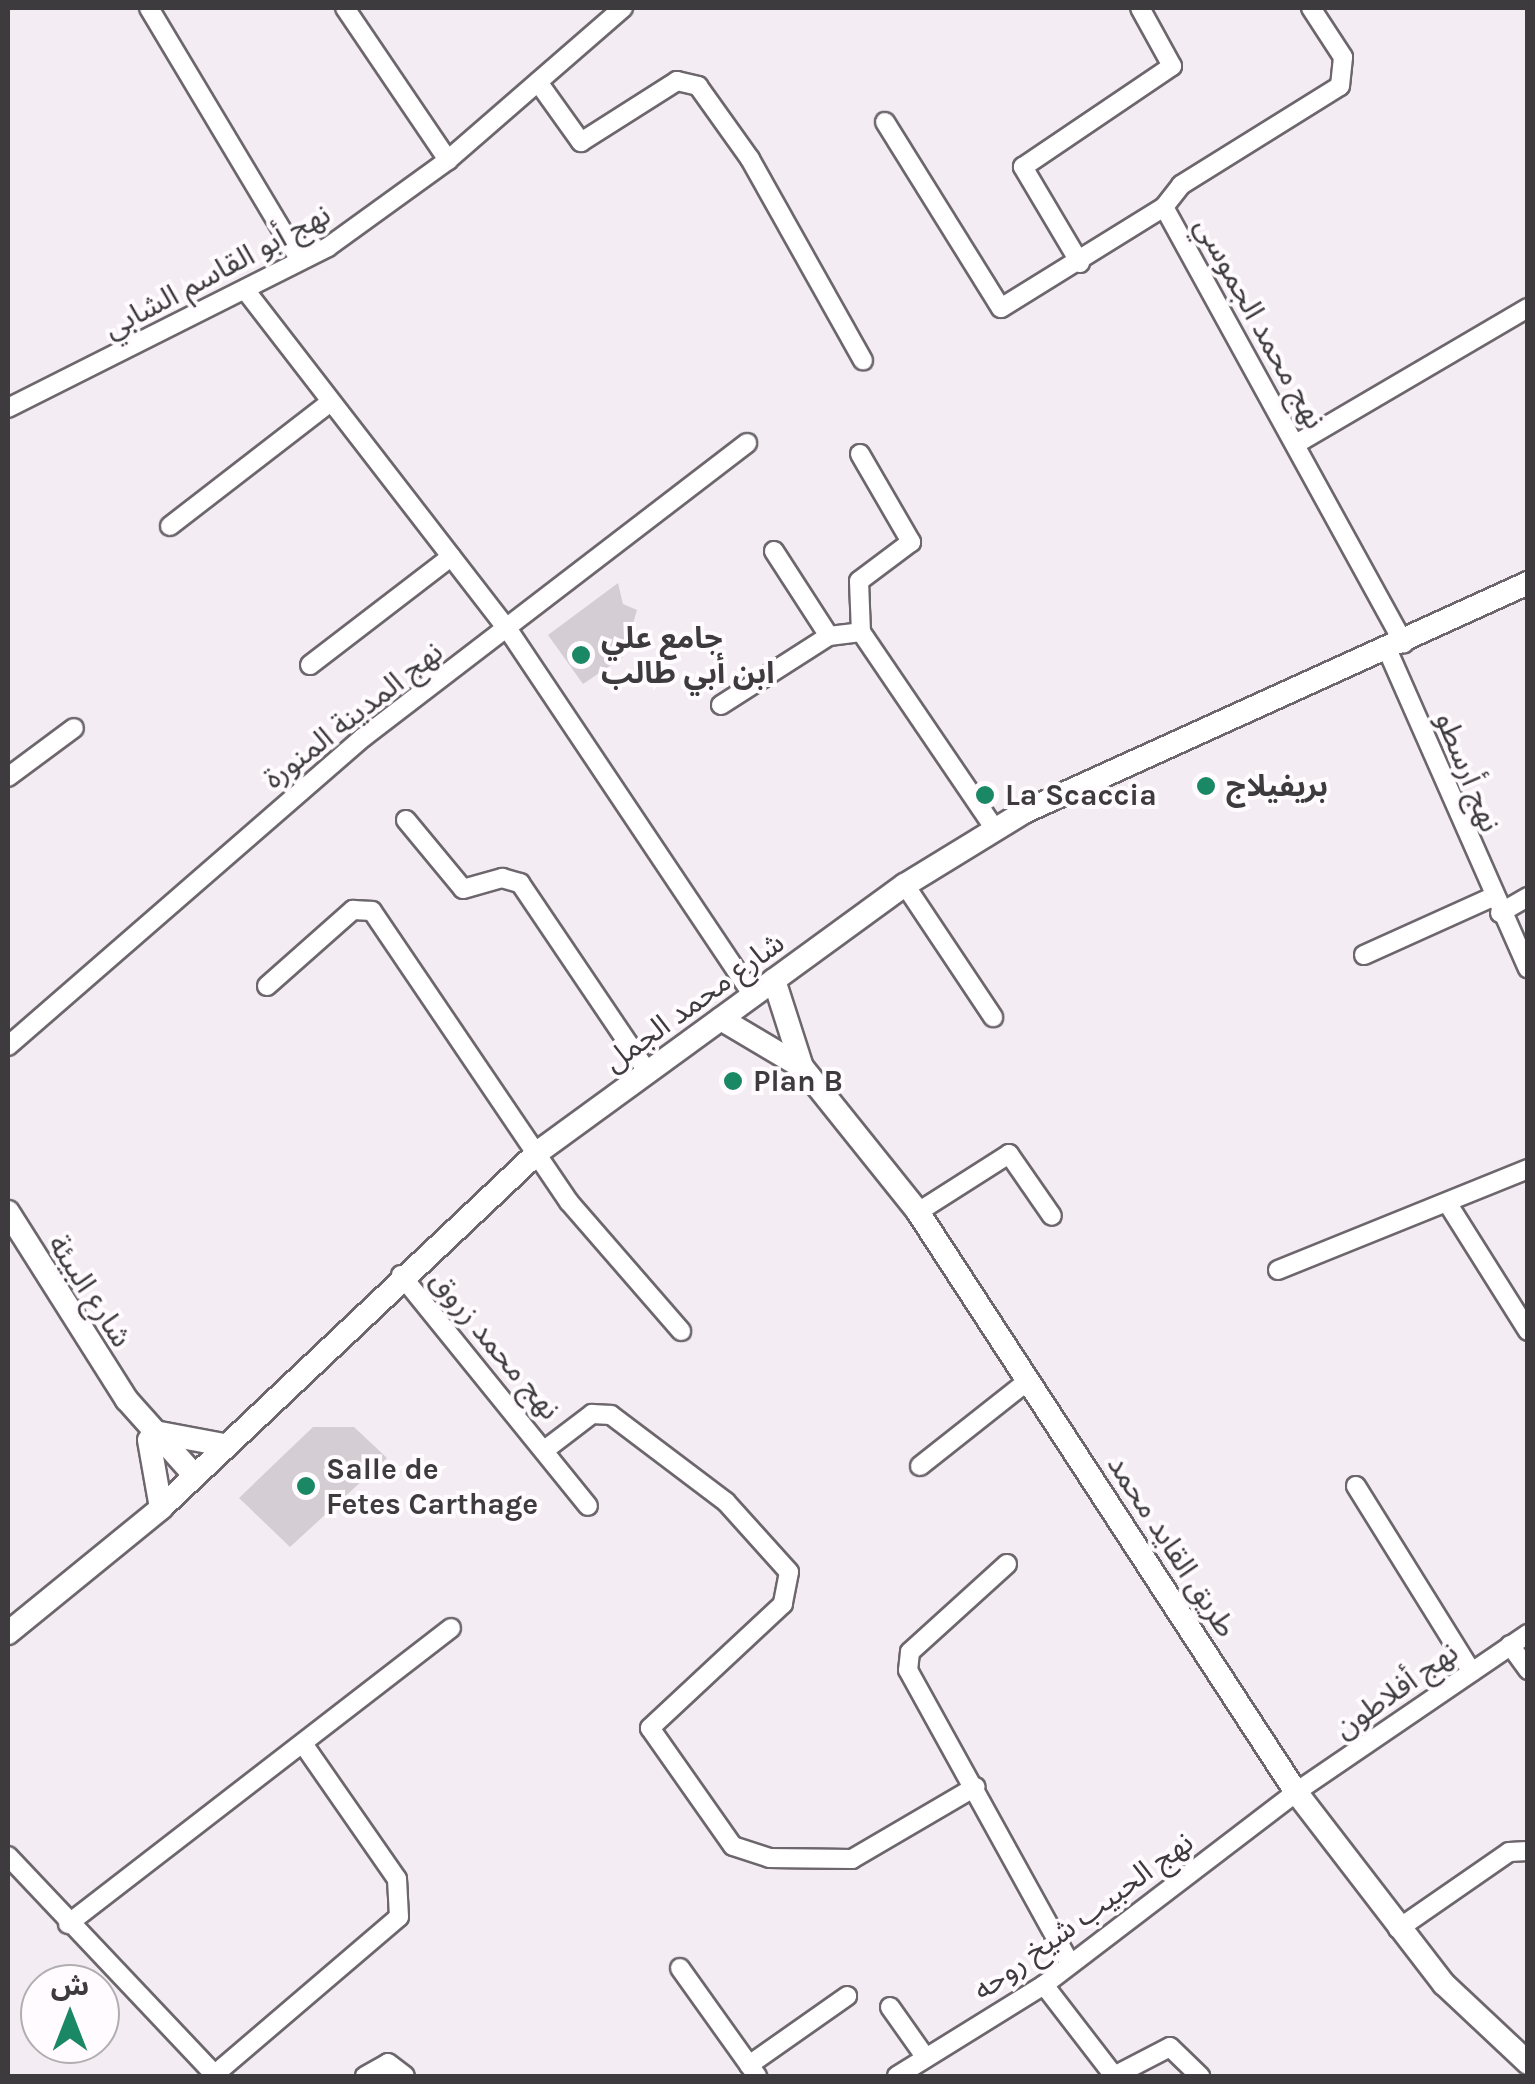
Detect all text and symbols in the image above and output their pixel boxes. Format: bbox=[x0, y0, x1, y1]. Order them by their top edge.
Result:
street label: نهج أبو القاسم الشابي bbox=[97, 196, 337, 346]
street label: نهج محمد الجموسي bbox=[1187, 211, 1333, 435]
place label: جامع علي ابن أبي طالب bbox=[601, 620, 774, 690]
street label: نهج المدينة المنورة bbox=[256, 634, 450, 796]
marker: جامع علي ابن أبي طالب bbox=[570, 644, 592, 666]
street label: نهج أرسطو bbox=[1428, 707, 1508, 837]
place label: بريفيلاج bbox=[1226, 768, 1328, 804]
marker: بريفيلاج bbox=[1195, 775, 1217, 797]
place label: La Scaccia bbox=[1005, 777, 1157, 813]
marker: La Scaccia bbox=[974, 784, 996, 806]
street label: شارع محمد الجمل bbox=[597, 924, 791, 1080]
place label: Plan B bbox=[753, 1063, 843, 1099]
marker: Plan B bbox=[722, 1070, 744, 1092]
street label: شارع البيئة bbox=[40, 1228, 140, 1354]
street label: نهج محمد زروق bbox=[422, 1263, 568, 1427]
street label: طريق القايد محمد bbox=[1100, 1448, 1244, 1644]
place label: Salle de Fetes Carthage bbox=[326, 1451, 538, 1522]
marker: Salle de Fetes Carthage bbox=[295, 1475, 317, 1497]
street label: نهج أفلاطون bbox=[1327, 1634, 1465, 1746]
street label: نهج الحبيب شيخ روحه bbox=[966, 1824, 1200, 2008]
north arrow bbox=[20, 1964, 120, 2064]
text: ش bbox=[51, 1969, 89, 2002]

